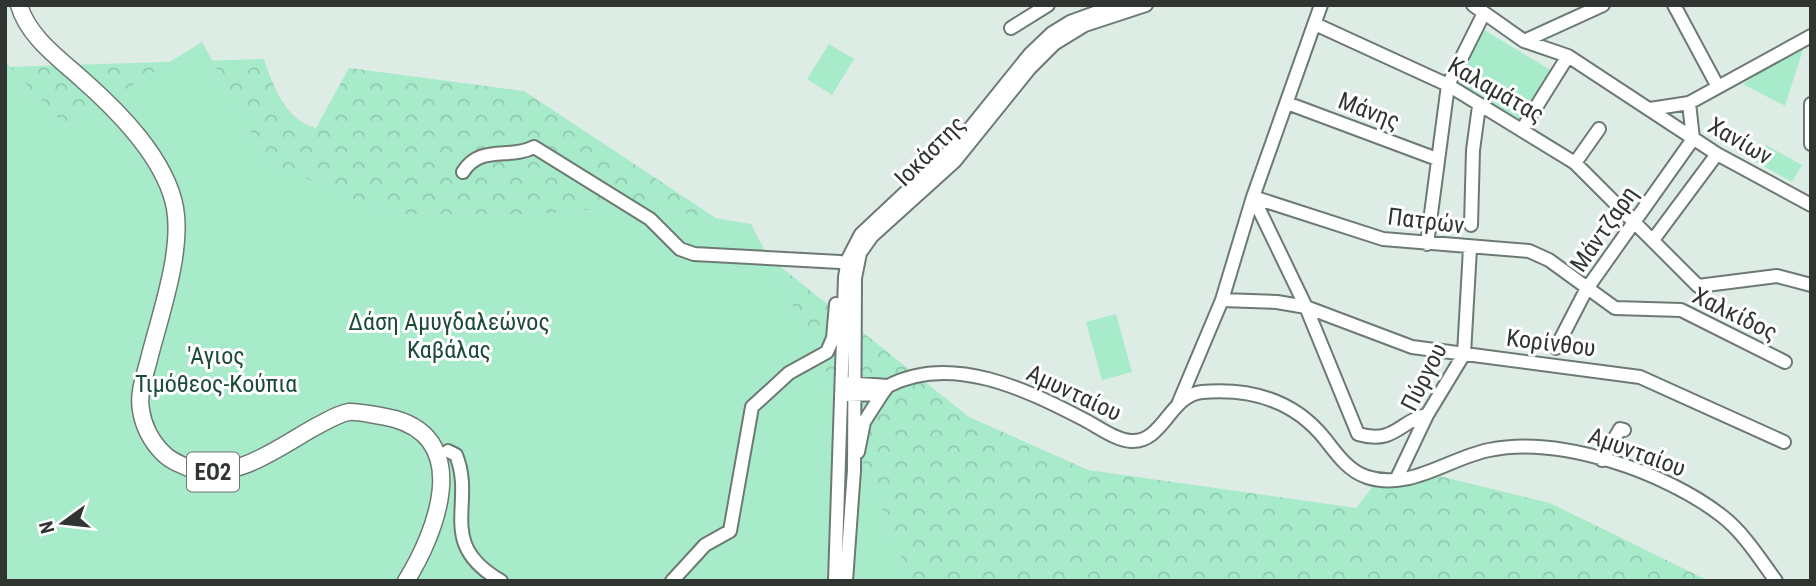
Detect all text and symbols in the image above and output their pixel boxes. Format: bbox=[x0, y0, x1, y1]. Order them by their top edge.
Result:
street label: Καλαμάτας bbox=[1443, 51, 1549, 129]
street label: Μάνης bbox=[1334, 87, 1404, 135]
street label: Ιοκάστης bbox=[889, 110, 971, 192]
street label: Χανίων bbox=[1703, 112, 1777, 170]
street label: Μάντζαρη bbox=[1564, 181, 1644, 277]
street label: Πατρών bbox=[1386, 202, 1466, 240]
street label: Χαλκίδος bbox=[1688, 281, 1782, 347]
park label: Δάση Αμυγδαλεώνος Καβάλας bbox=[348, 308, 550, 364]
street label: Κορίνθου bbox=[1505, 324, 1597, 362]
street label: Πύργου bbox=[1395, 338, 1453, 416]
park label: 'Αγιος Τιμόθεος-Κούπια bbox=[135, 342, 297, 398]
street label: Αμυνταίου bbox=[1022, 359, 1126, 427]
street label: Αμυνταίου bbox=[1585, 422, 1689, 482]
road number: ΕΟ2 bbox=[187, 452, 239, 492]
north arrow bbox=[28, 488, 98, 558]
text: N bbox=[34, 519, 60, 536]

